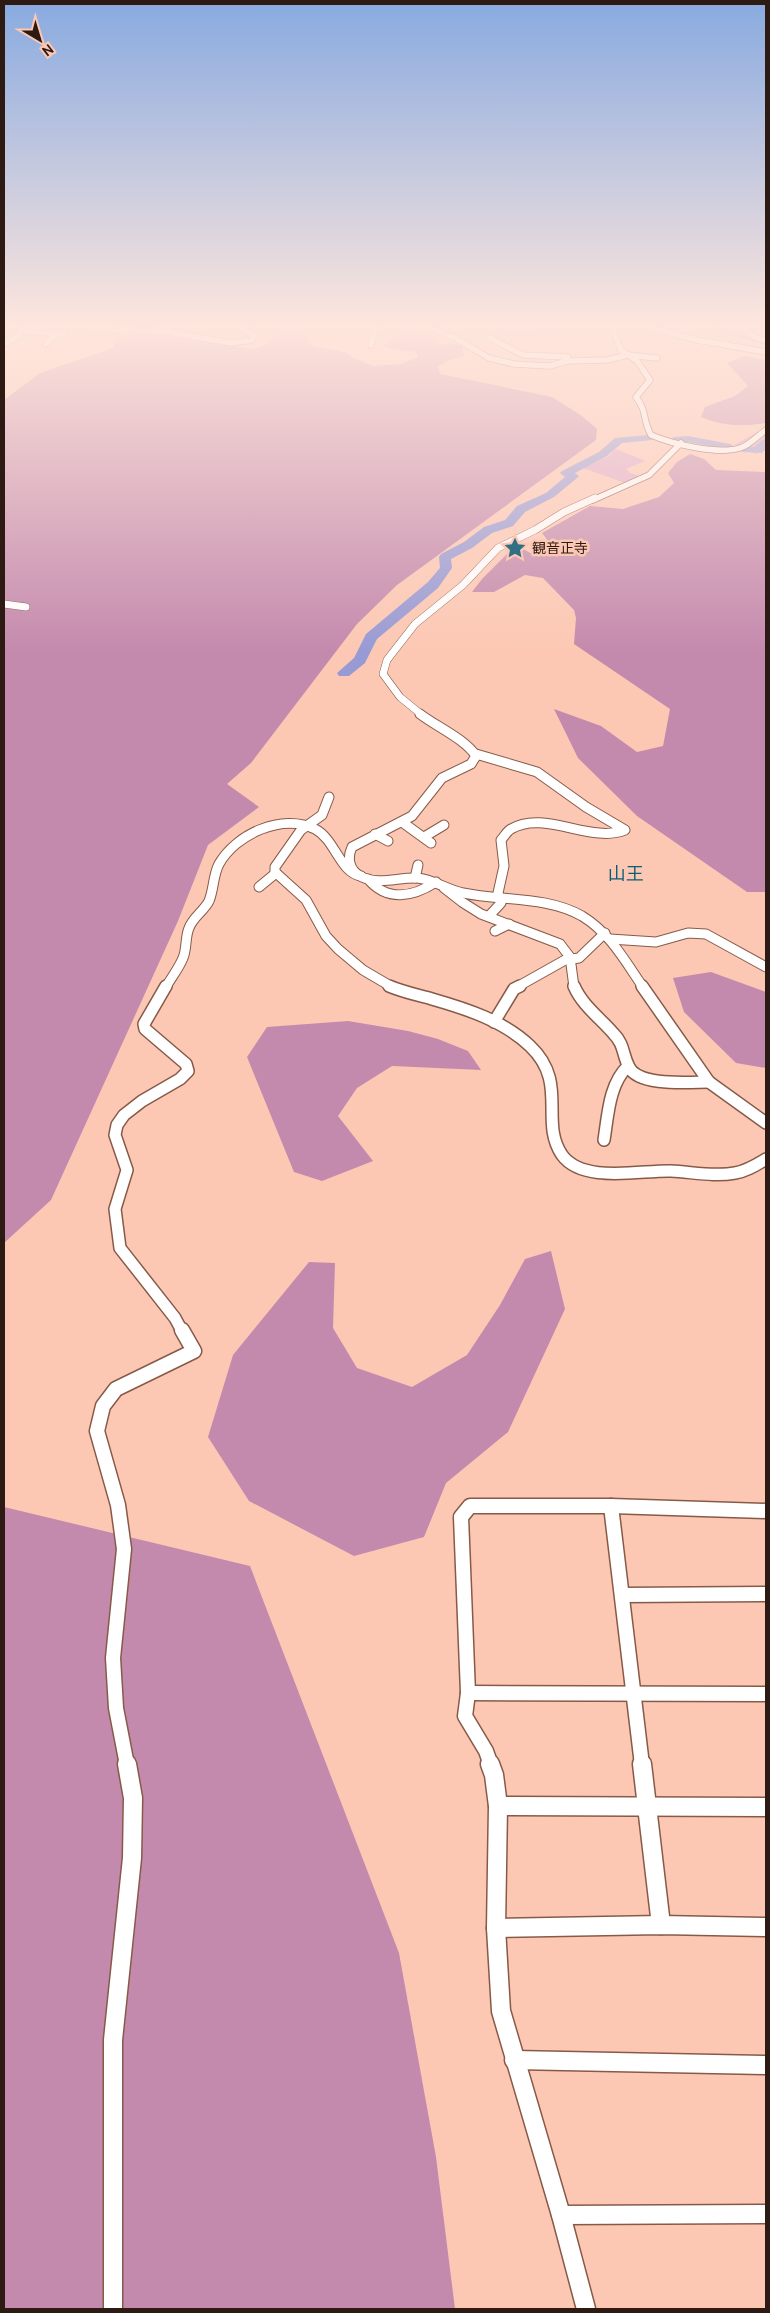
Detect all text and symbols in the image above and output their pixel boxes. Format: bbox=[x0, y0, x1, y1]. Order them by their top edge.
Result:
north arrow bbox=[15, 15, 65, 65]
text: N bbox=[39, 40, 57, 60]
place icon: 観音正寺 bbox=[502, 535, 528, 561]
place label: 観音正寺 bbox=[532, 539, 588, 557]
district label: 山王 bbox=[608, 863, 644, 885]

